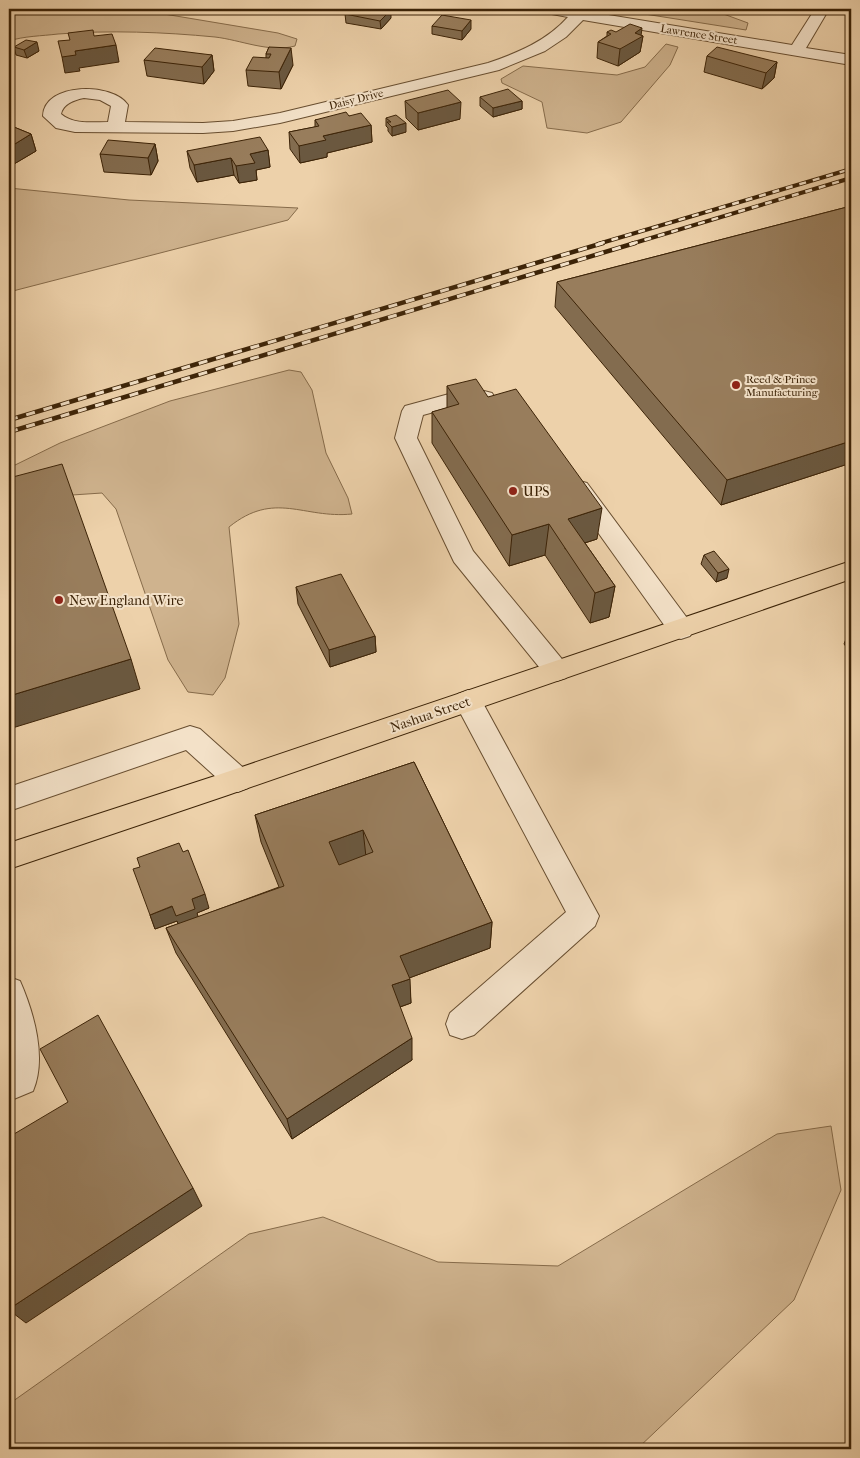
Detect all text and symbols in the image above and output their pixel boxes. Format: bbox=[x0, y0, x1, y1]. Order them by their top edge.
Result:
street label: Lawrence Street bbox=[659, 22, 738, 47]
street label: Daisy Drive bbox=[327, 86, 385, 113]
place label: Reed & Prince Manufacturing bbox=[746, 373, 818, 399]
marker: Reed & Prince Manufacturing bbox=[730, 379, 742, 391]
place label: UPS bbox=[523, 483, 550, 500]
marker: UPS bbox=[507, 485, 519, 497]
place label: New England Wire bbox=[69, 592, 183, 609]
marker: New England Wire bbox=[53, 594, 65, 606]
street label: Nashua Street bbox=[388, 693, 473, 736]

